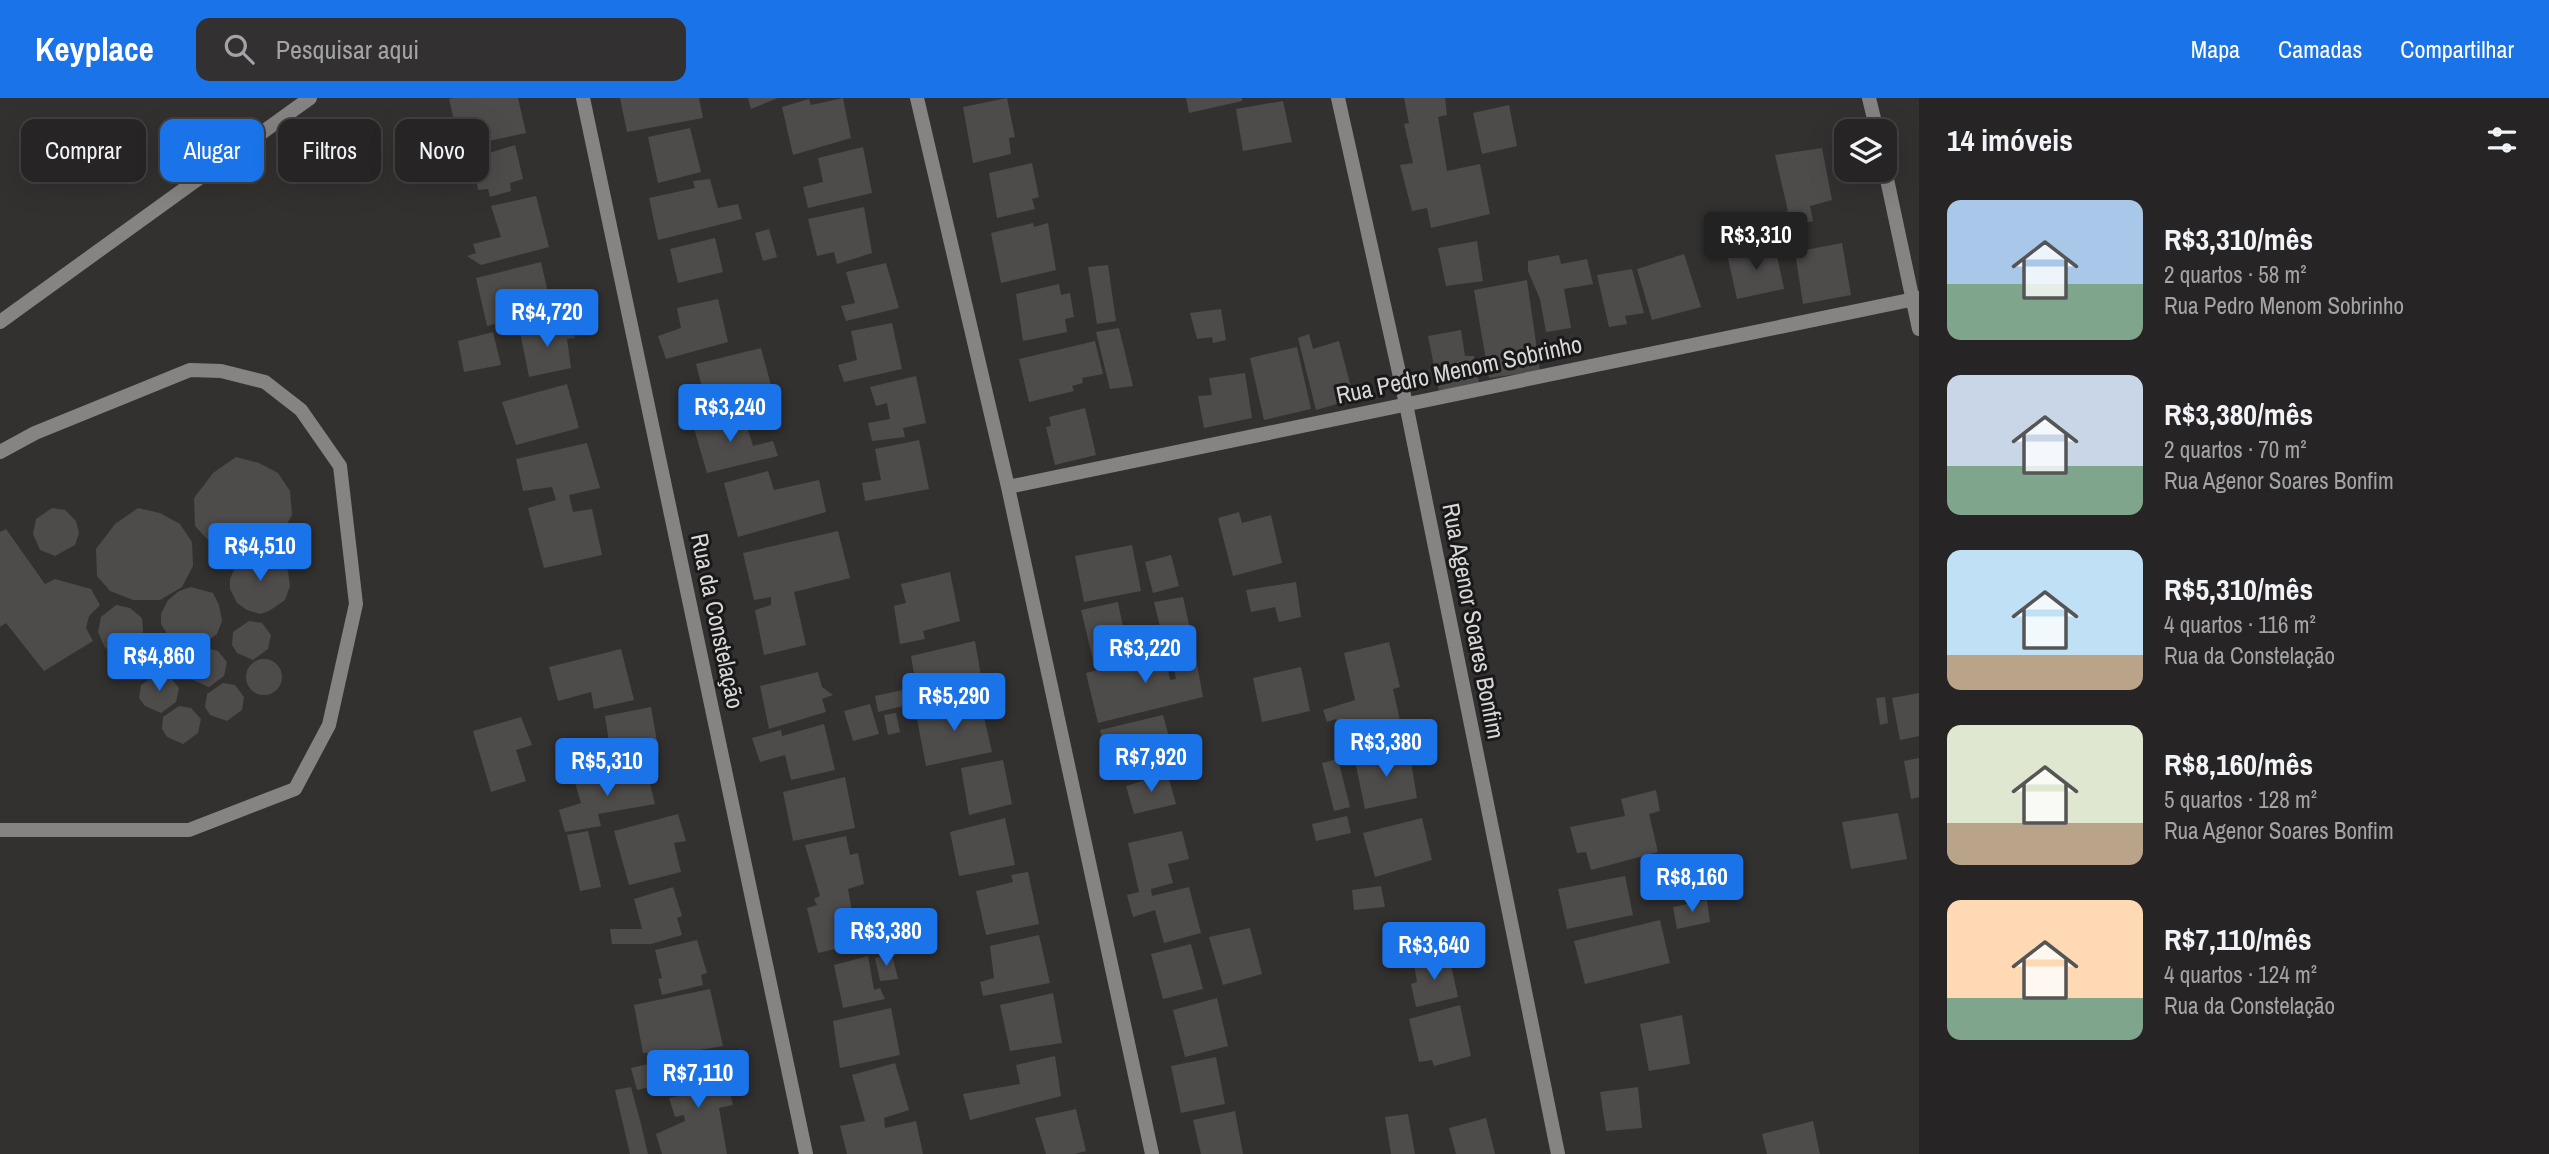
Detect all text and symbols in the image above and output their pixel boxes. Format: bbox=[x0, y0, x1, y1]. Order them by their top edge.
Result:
search box bbox=[196, 18, 686, 81]
text: Keyplace bbox=[35, 27, 154, 71]
icon: search bbox=[220, 30, 258, 68]
text: Pesquisar aqui bbox=[276, 32, 419, 67]
text: Mapa bbox=[2191, 33, 2240, 65]
text: Camadas bbox=[2278, 33, 2362, 65]
text: Compartilhar bbox=[2400, 33, 2514, 65]
chip: Comprar bbox=[21, 119, 146, 182]
chip: Alugar bbox=[160, 119, 264, 182]
chip: Filtros bbox=[278, 119, 381, 182]
chip: Novo bbox=[395, 119, 489, 182]
map controls bbox=[1834, 119, 1897, 182]
button: layers bbox=[1834, 119, 1897, 182]
text: 14 imóveis bbox=[1947, 120, 2073, 160]
icon: filters bbox=[2483, 121, 2521, 159]
pin: R$3,310 bbox=[1691, 212, 1821, 272]
text: R$3,310 bbox=[1720, 219, 1792, 250]
text: R$3,310/mês bbox=[2164, 219, 2313, 259]
icon: home bbox=[2003, 228, 2087, 312]
text: 2 quartos · 58 m² bbox=[2164, 259, 2307, 290]
pin: R$4,720 bbox=[482, 289, 612, 349]
text: Rua Pedro Menom Sobrinho bbox=[2164, 290, 2404, 321]
text: R$4,720 bbox=[511, 296, 583, 327]
street label: Rua Pedro Menom Sobrinho bbox=[1333, 327, 1585, 411]
pin: R$3,240 bbox=[665, 384, 795, 444]
text: R$3,240 bbox=[694, 391, 766, 422]
text: R$3,380/mês bbox=[2164, 394, 2313, 434]
icon: home bbox=[2003, 403, 2087, 487]
text: 2 quartos · 70 m² bbox=[2164, 434, 2307, 465]
text: Rua Agenor Soares Bonfim bbox=[2164, 465, 2394, 496]
street label: Rua Agenor Soares Bonfim bbox=[1435, 500, 1513, 741]
pin: R$4,510 bbox=[195, 524, 325, 583]
text: R$4,510 bbox=[224, 530, 296, 561]
street label: Rua da Constelação bbox=[684, 530, 752, 711]
text: R$5,310/mês bbox=[2164, 569, 2313, 609]
icon: home bbox=[2003, 578, 2087, 662]
text: 4 quartos · 116 m² bbox=[2164, 609, 2316, 640]
pin: R$3,220 bbox=[1080, 626, 1210, 685]
text: R$3,220 bbox=[1109, 632, 1181, 663]
pin: R$4,860 bbox=[94, 634, 224, 693]
text: R$4,860 bbox=[123, 640, 195, 671]
text: Rua da Constelação bbox=[2164, 640, 2335, 671]
pin: R$5,290 bbox=[889, 674, 1019, 733]
text: R$5,290 bbox=[918, 680, 990, 711]
pin: R$3,380 bbox=[1321, 720, 1451, 779]
text: R$3,380 bbox=[1350, 726, 1422, 757]
pin: R$7,920 bbox=[1086, 734, 1216, 794]
pin: R$5,310 bbox=[542, 738, 672, 798]
text: R$7,920 bbox=[1115, 741, 1187, 772]
text: R$8,160/mês bbox=[2164, 744, 2313, 784]
text: R$5,310 bbox=[571, 745, 643, 776]
icon: home bbox=[2003, 753, 2087, 837]
text: 5 quartos · 128 m² bbox=[2164, 784, 2317, 815]
text: Rua Agenor Soares Bonfim bbox=[2164, 815, 2394, 846]
pin: R$8,160 bbox=[1627, 854, 1757, 914]
text: R$8,160 bbox=[1656, 861, 1728, 892]
pin: R$3,380 bbox=[821, 908, 951, 968]
text: R$3,380 bbox=[850, 915, 922, 946]
text: R$7,110/mês bbox=[2164, 919, 2312, 959]
pin: R$3,640 bbox=[1369, 922, 1499, 982]
icon: home bbox=[2003, 928, 2087, 1012]
text: R$3,640 bbox=[1398, 929, 1470, 960]
text: 4 quartos · 124 m² bbox=[2164, 959, 2317, 990]
text: Rua da Constelação bbox=[2164, 990, 2335, 1021]
pin: R$7,110 bbox=[633, 1051, 763, 1110]
text: R$7,110 bbox=[663, 1057, 733, 1088]

